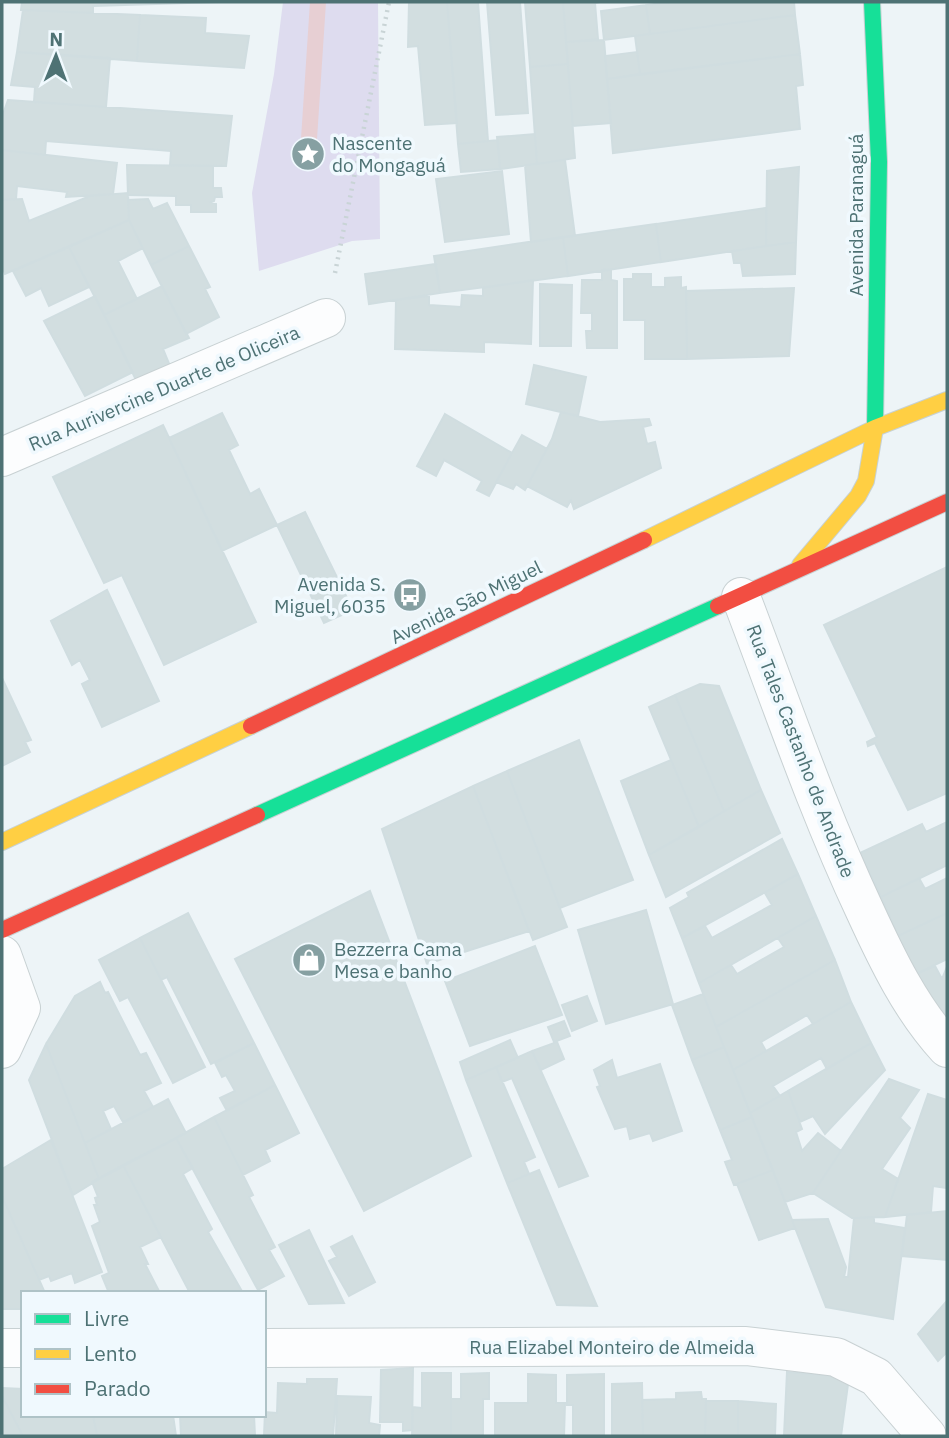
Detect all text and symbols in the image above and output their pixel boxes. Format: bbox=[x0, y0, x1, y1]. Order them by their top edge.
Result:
north arrow bbox=[21, 21, 91, 91]
text: N bbox=[49, 27, 63, 51]
place label: Nascente do Mongaguá bbox=[332, 131, 446, 177]
street label: Avenida Paranaguá bbox=[844, 134, 868, 296]
place icon: Nascente do Mongaguá bbox=[289, 135, 327, 173]
street label: Rua Aurivercine Duarte de Oliceira bbox=[25, 320, 303, 456]
street label: Avenida São Miguel bbox=[386, 555, 546, 649]
place label: Avenida S. Miguel, 6035 bbox=[274, 572, 386, 618]
bus stop icon: Avenida S. Miguel, 6035 bbox=[391, 576, 429, 614]
street label: Rua Tales Castanho de Andrade bbox=[741, 621, 861, 881]
place label: Bezzerra Cama Mesa e banho bbox=[334, 937, 462, 983]
shop icon: Bezzerra Cama Mesa e banho bbox=[290, 941, 328, 979]
legend bbox=[21, 1291, 266, 1417]
text: Livre bbox=[84, 1304, 129, 1332]
street label: Rua Elizabel Monteiro de Almeida bbox=[469, 1335, 755, 1359]
text: Lento bbox=[84, 1339, 137, 1367]
text: Parado bbox=[84, 1374, 151, 1402]

